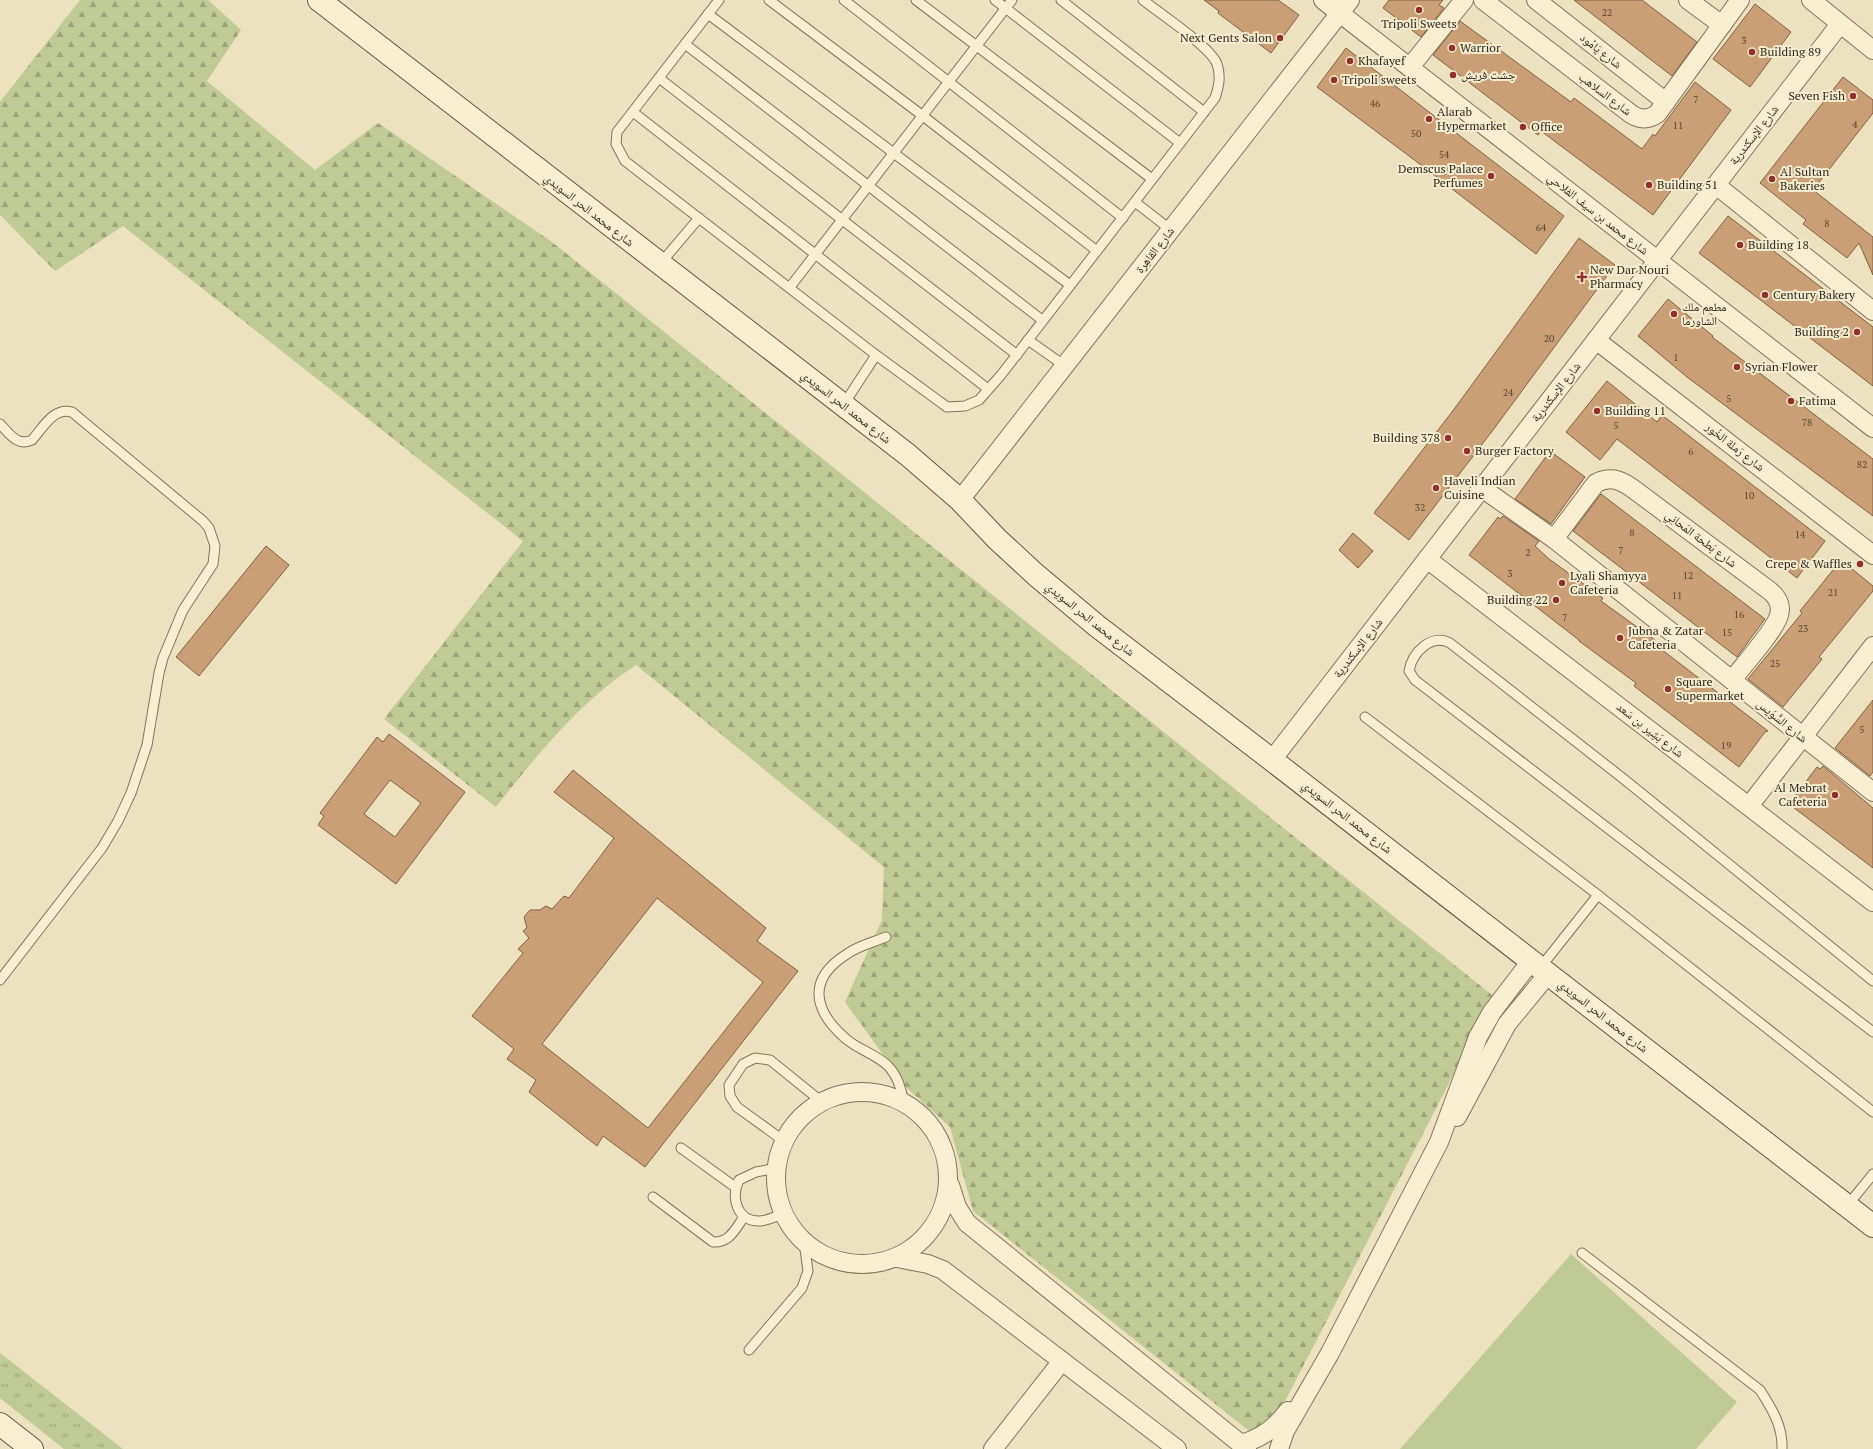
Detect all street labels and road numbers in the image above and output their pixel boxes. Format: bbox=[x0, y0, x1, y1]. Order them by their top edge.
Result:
street label: شارع يَامُود bbox=[1577, 30, 1625, 72]
street label: شارع السلاهب bbox=[1575, 69, 1635, 119]
street label: شارع الإسكندرية bbox=[1726, 102, 1782, 168]
street label: شارع محمد بن سيف الفلاحي bbox=[1543, 169, 1652, 260]
street label: شارع محمد الحر السويدي bbox=[539, 170, 637, 252]
street label: شارع القاهِرة bbox=[1132, 223, 1178, 276]
street label: شارع الإسكندرية bbox=[1528, 359, 1584, 425]
street label: شارع محمد الحر السويدي bbox=[796, 367, 894, 449]
street label: شارع رَملة الخُور bbox=[1701, 418, 1768, 475]
street label: شارع بَطحة المَحانِي bbox=[1661, 507, 1740, 573]
street label: شارع محمد الحر السويدي bbox=[1041, 578, 1138, 662]
street label: شارع الإسكندرية bbox=[1330, 615, 1386, 681]
street label: شارع السُّوَيس bbox=[1753, 696, 1811, 746]
street label: شارع بَشِير بن سَعد bbox=[1613, 699, 1687, 761]
street label: شارع محمد الحر السويدي bbox=[1297, 777, 1395, 859]
street label: شارع محمد الحر السويدي bbox=[1553, 976, 1651, 1058]

